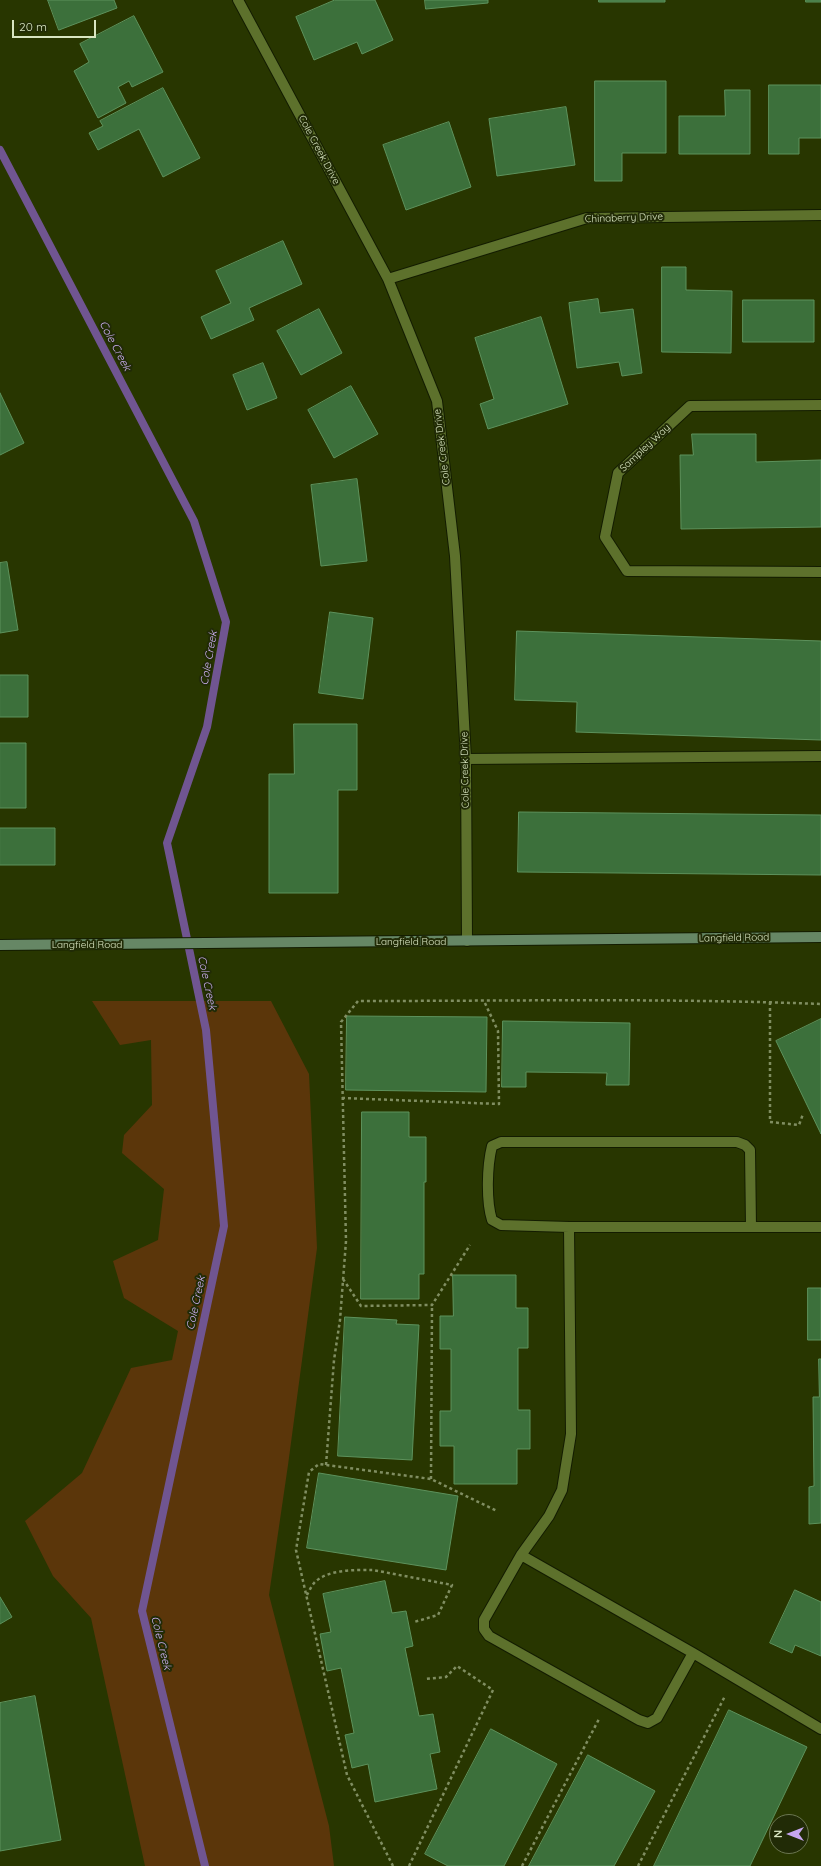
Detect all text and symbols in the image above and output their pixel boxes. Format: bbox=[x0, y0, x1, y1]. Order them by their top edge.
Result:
scale bar bbox=[14, 12, 98, 38]
text: 20 m bbox=[19, 19, 47, 34]
street label: Cole Creek Drive bbox=[296, 113, 342, 187]
street label: Chinaberry Drive bbox=[585, 211, 663, 225]
water label: Cole Creek bbox=[96, 319, 134, 373]
street label: Cole Creek Drive bbox=[431, 408, 453, 486]
street label: Sampley Way bbox=[617, 422, 673, 474]
water label: Cole Creek bbox=[198, 630, 220, 686]
street label: Cole Creek Drive bbox=[458, 732, 472, 808]
street label: Langfield Road bbox=[699, 931, 769, 945]
street label: Langfield Road bbox=[376, 936, 446, 948]
street label: Langfield Road bbox=[52, 939, 122, 951]
water label: Cole Creek bbox=[195, 955, 219, 1011]
water label: Cole Creek bbox=[184, 1275, 208, 1331]
water label: Cole Creek bbox=[148, 1615, 174, 1671]
north arrow bbox=[769, 1814, 809, 1854]
text: N bbox=[771, 1830, 785, 1838]

